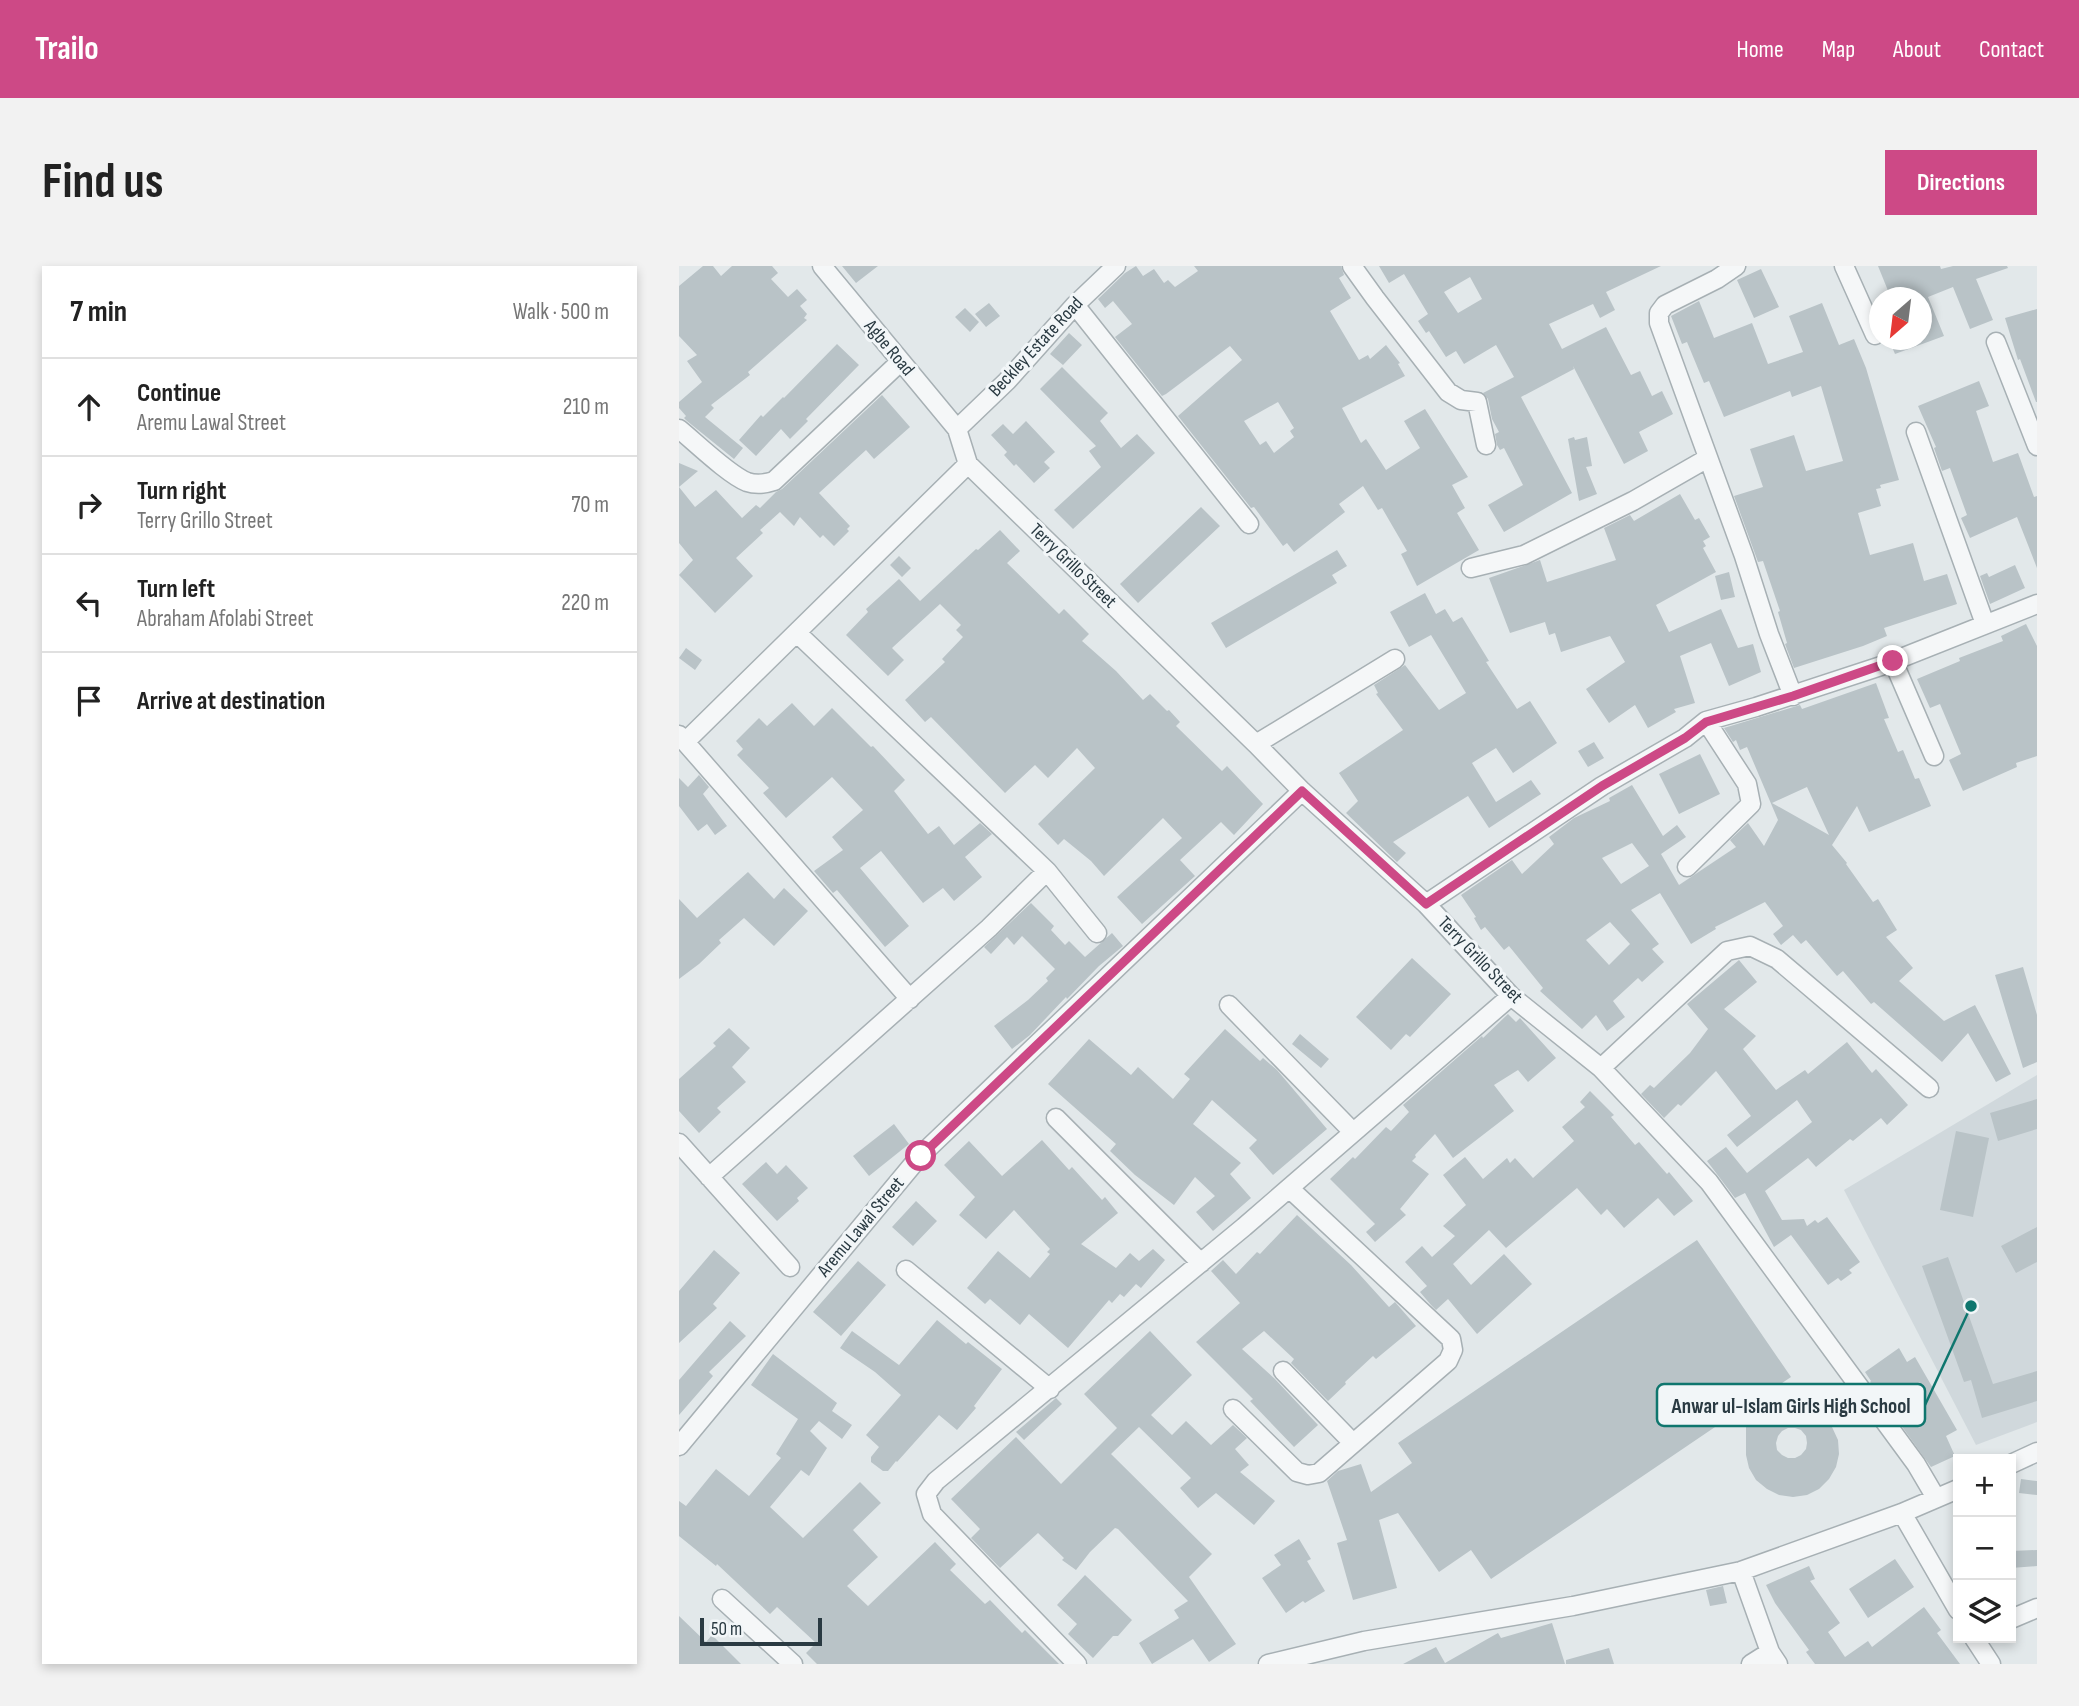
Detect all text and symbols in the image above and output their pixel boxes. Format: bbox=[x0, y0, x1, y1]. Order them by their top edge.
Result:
text: Trailo bbox=[35, 29, 99, 69]
text: Home bbox=[1736, 35, 1784, 64]
text: Map bbox=[1822, 35, 1855, 64]
text: About bbox=[1893, 35, 1941, 64]
text: Contact bbox=[1979, 35, 2044, 64]
button: Directions bbox=[1885, 150, 2037, 215]
text: Find us bbox=[42, 153, 164, 212]
north arrow bbox=[1869, 287, 1932, 350]
street label: Beckley Estate Road bbox=[984, 292, 1088, 402]
text: 7 min bbox=[70, 294, 127, 330]
text: Walk · 500 m bbox=[513, 298, 609, 326]
street label: Agbe Road bbox=[858, 314, 919, 381]
text: Continue bbox=[137, 378, 221, 409]
icon: ahead bbox=[70, 388, 108, 426]
text: 210 m bbox=[563, 393, 609, 421]
text: Aremu Lawal Street bbox=[137, 409, 286, 437]
text: Turn right bbox=[137, 476, 226, 507]
icon: right bbox=[70, 486, 108, 524]
text: 70 m bbox=[571, 491, 609, 519]
text: Terry Grillo Street bbox=[137, 507, 273, 535]
street label: Terry Grillo Street bbox=[1025, 519, 1121, 613]
text: Turn left bbox=[137, 574, 215, 605]
icon: left bbox=[70, 584, 108, 622]
text: 220 m bbox=[561, 589, 609, 617]
text: Abraham Afolabi Street bbox=[137, 605, 314, 633]
route end bbox=[1877, 645, 1908, 676]
icon: arrive bbox=[70, 682, 108, 720]
text: Arrive at destination bbox=[137, 686, 325, 717]
street label: Terry Grillo Street bbox=[1433, 912, 1527, 1008]
route start bbox=[905, 1140, 936, 1171]
street label: Aremu Lawal Street bbox=[812, 1172, 909, 1282]
callout: Anwar ul-Islam Girls High School bbox=[1657, 1384, 1925, 1426]
text: Anwar ul-Islam Girls High School bbox=[1670, 1394, 1911, 1419]
map controls bbox=[1953, 1454, 2016, 1643]
button: + bbox=[1953, 1454, 2016, 1517]
button: − bbox=[1953, 1517, 2016, 1580]
button: layers bbox=[1953, 1580, 2016, 1643]
scale bar bbox=[700, 1615, 823, 1647]
text: 50 m bbox=[711, 1618, 742, 1641]

